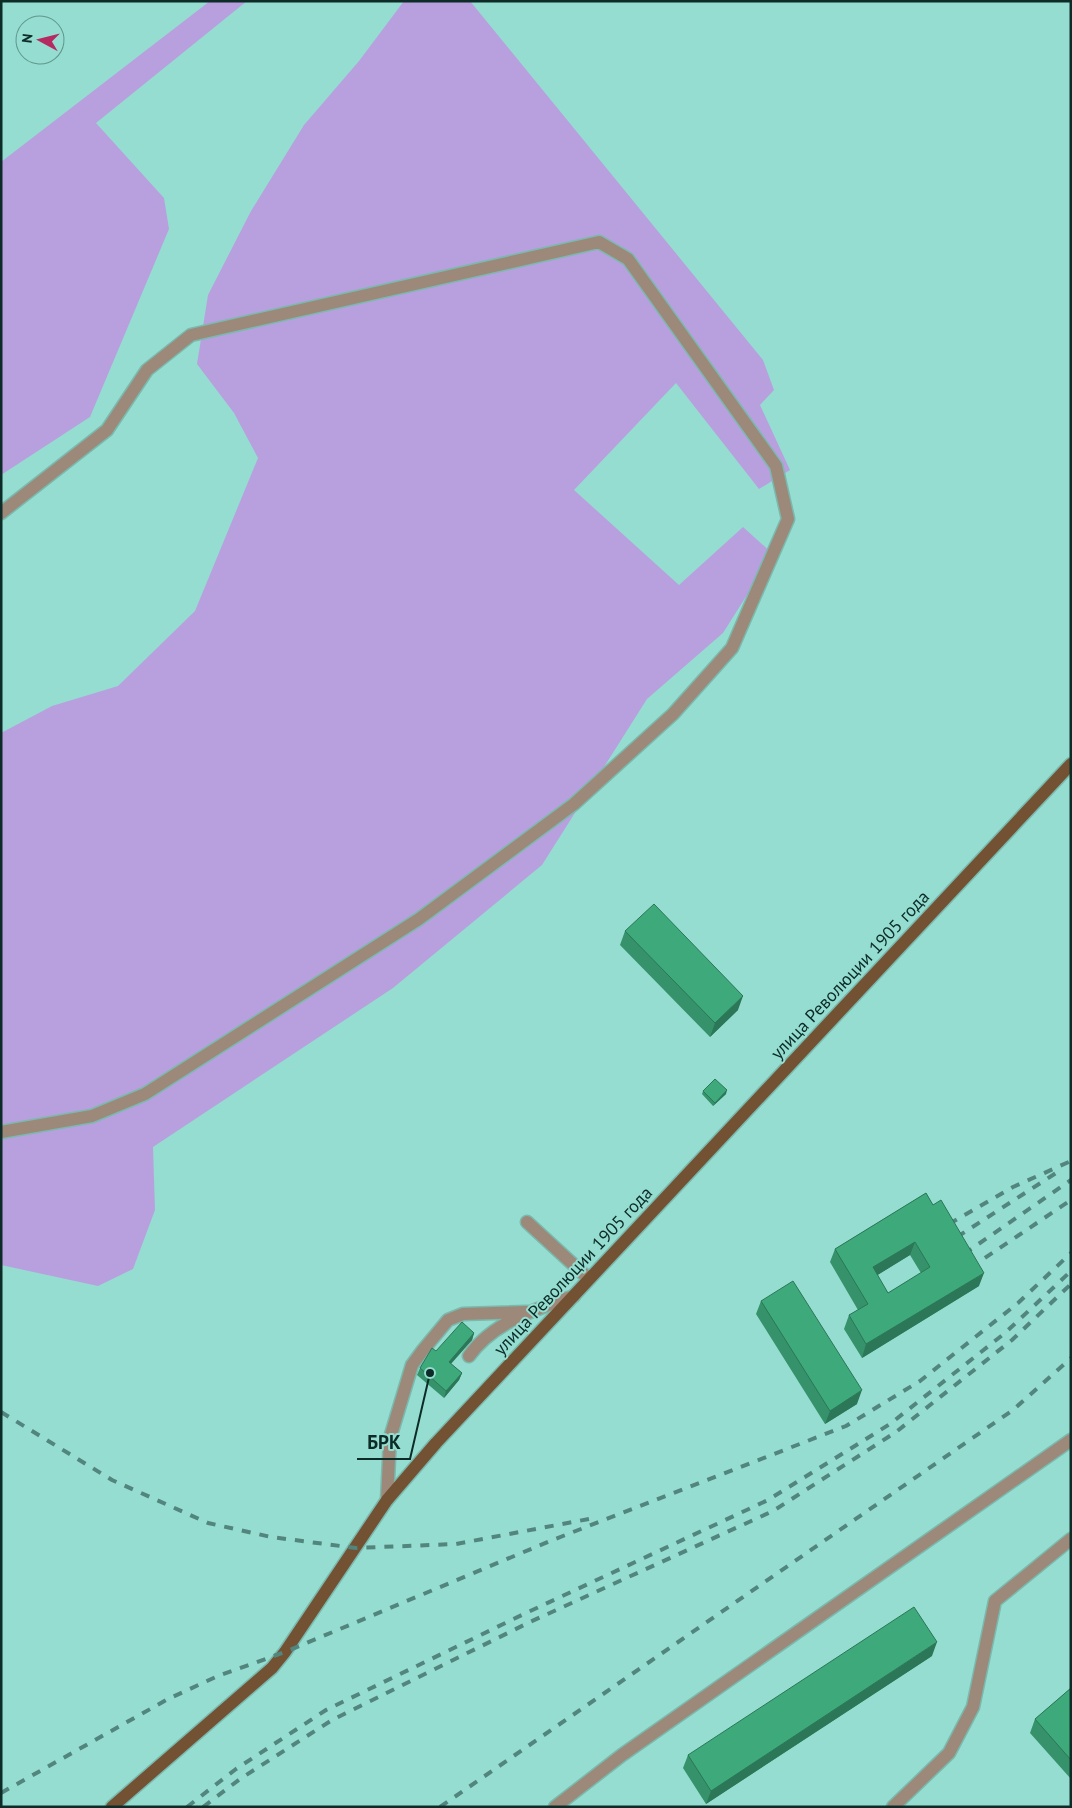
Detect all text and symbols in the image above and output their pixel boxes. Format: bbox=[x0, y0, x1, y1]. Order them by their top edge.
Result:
north arrow bbox=[15, 15, 65, 65]
text: N bbox=[18, 33, 37, 44]
street label: улица Революции 1905 года bbox=[765, 885, 934, 1064]
street label: улица Революции 1905 года bbox=[488, 1181, 657, 1360]
callout: БРК bbox=[357, 1425, 410, 1459]
text: БРК bbox=[367, 1430, 401, 1454]

